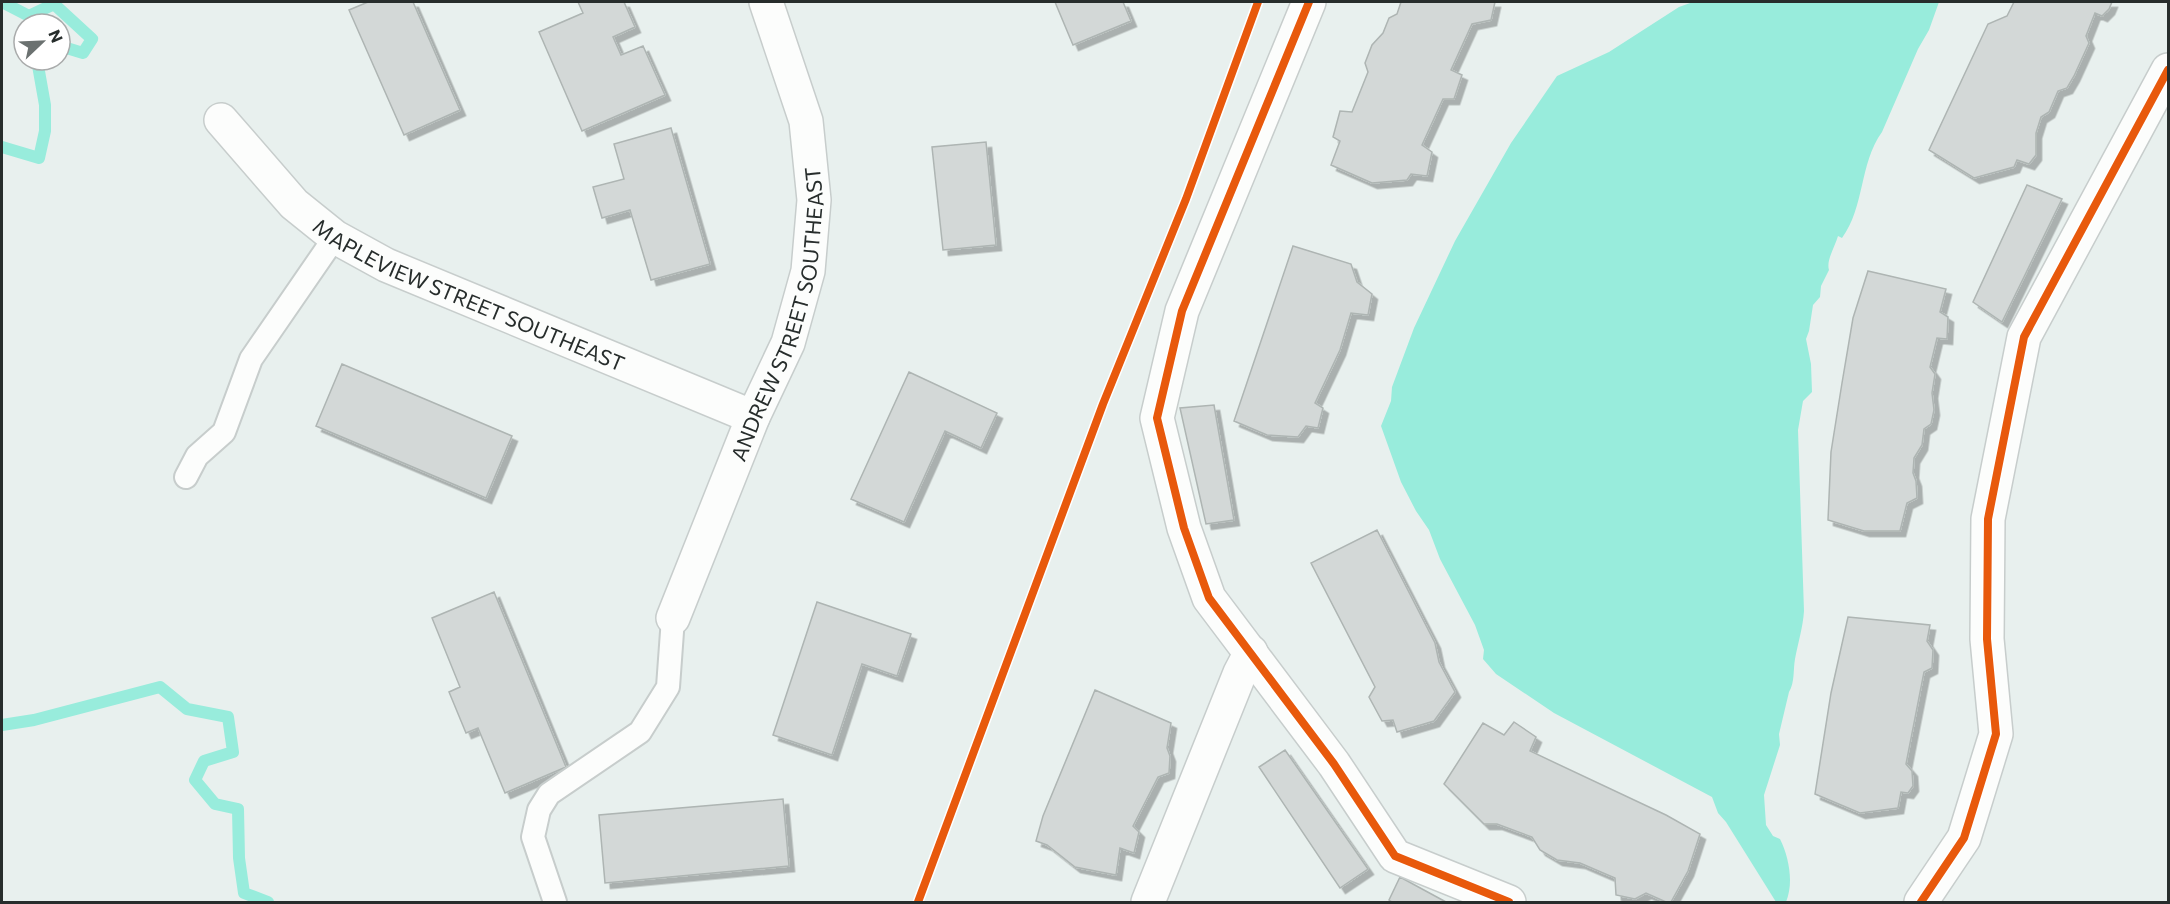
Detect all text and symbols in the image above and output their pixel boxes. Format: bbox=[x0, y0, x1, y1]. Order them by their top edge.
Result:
north arrow bbox=[12, 12, 72, 72]
text: N bbox=[45, 27, 67, 45]
street label: ANDREW STREET SOUTHEAST bbox=[725, 166, 827, 464]
street label: MAPLEVIEW STREET SOUTHEAST bbox=[309, 213, 629, 375]

